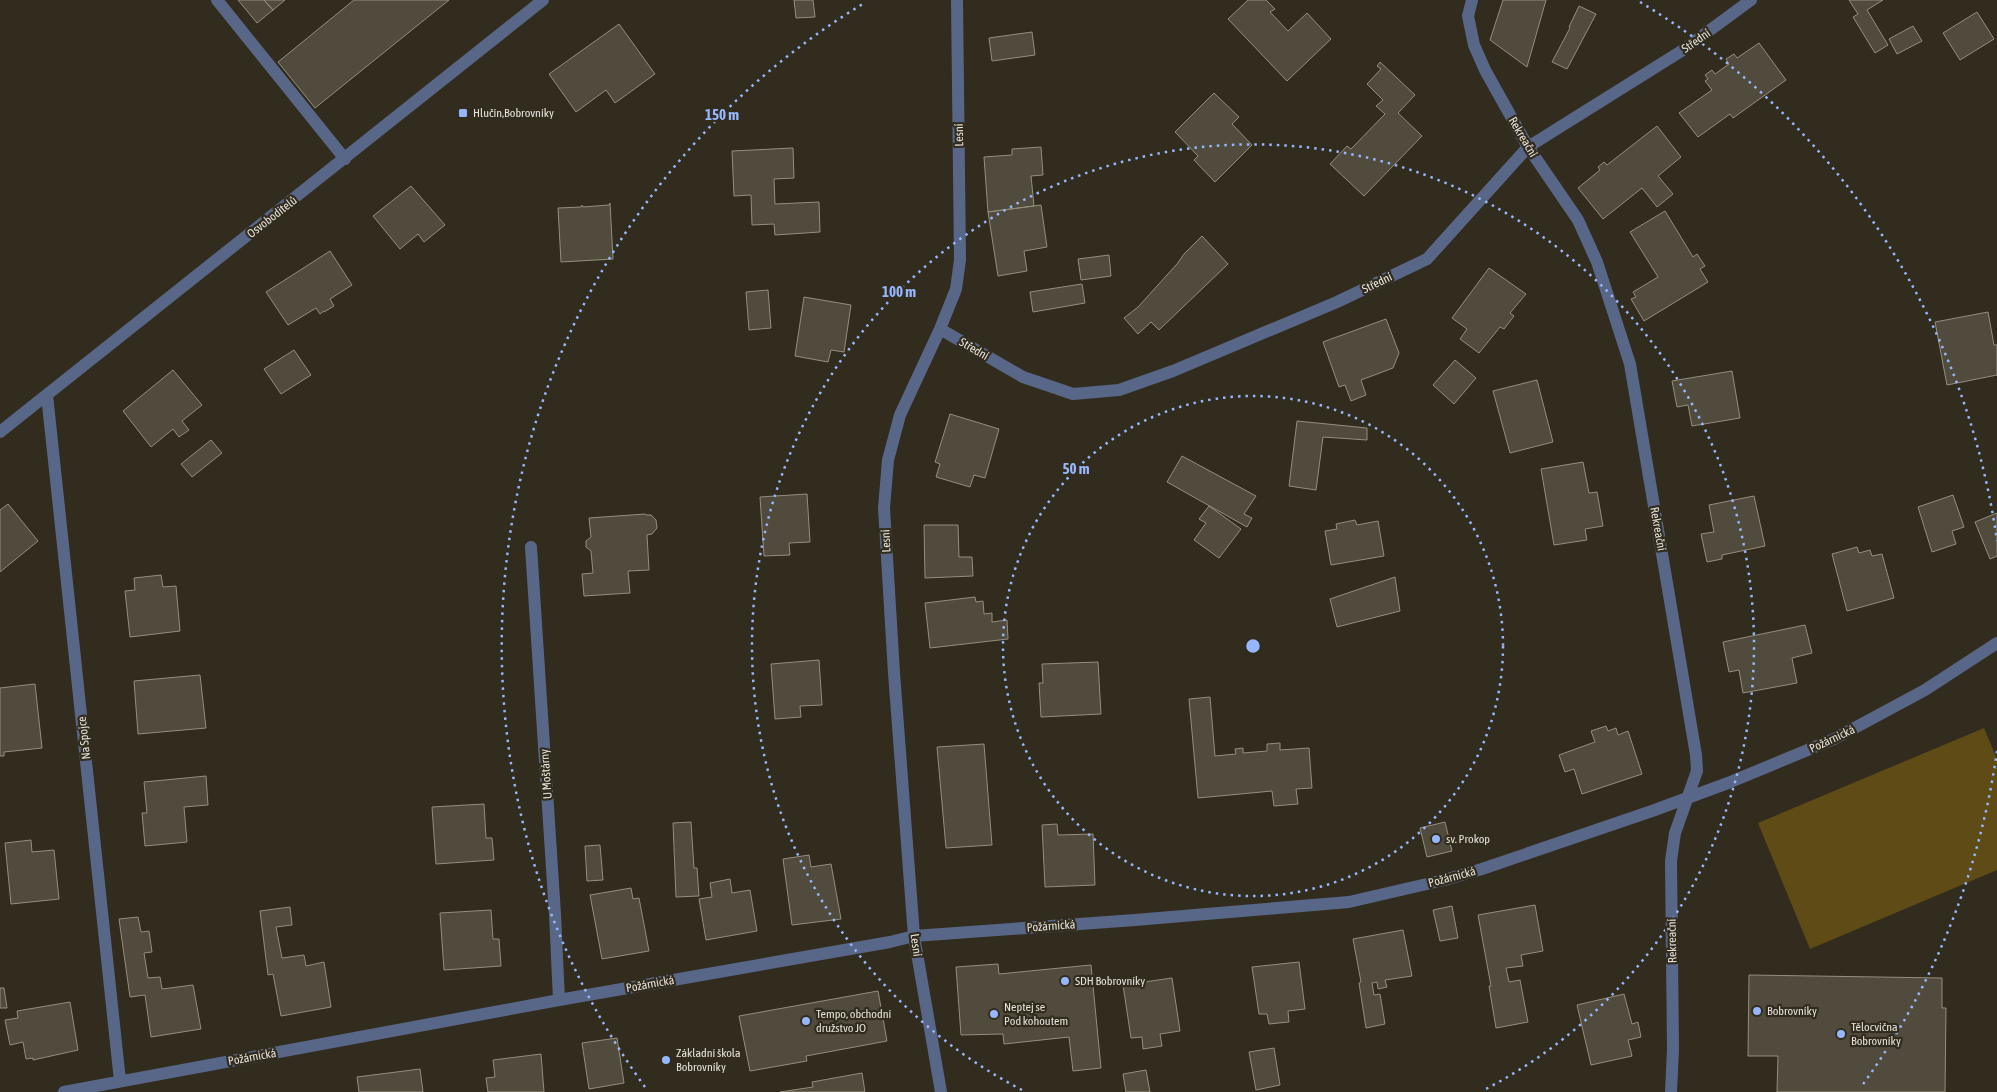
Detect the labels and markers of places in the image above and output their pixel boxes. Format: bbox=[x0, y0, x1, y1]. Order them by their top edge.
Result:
place label: Hlučín,Bobrovníky bbox=[473, 106, 554, 120]
marker: Hlučín,Bobrovníky bbox=[457, 107, 469, 119]
centre of rings bbox=[1244, 637, 1262, 655]
place label: sv. Prokop bbox=[1446, 832, 1490, 846]
marker: sv. Prokop bbox=[1430, 833, 1442, 845]
place label: SDH Bobrovníky bbox=[1075, 974, 1145, 988]
marker: SDH Bobrovníky bbox=[1059, 975, 1071, 987]
place label: Neptej se Pod kohoutem bbox=[1004, 1000, 1068, 1028]
place label: Bobrovníky bbox=[1767, 1004, 1817, 1018]
marker: Bobrovníky bbox=[1751, 1005, 1763, 1017]
place label: Tempo, obchodní družstvo JO bbox=[816, 1007, 891, 1035]
marker: Neptej se Pod kohoutem bbox=[988, 1008, 1000, 1020]
marker: Tempo, obchodní družstvo JO bbox=[800, 1015, 812, 1027]
place label: Tělocvična Bobrovníky bbox=[1851, 1020, 1901, 1048]
marker: Tělocvična Bobrovníky bbox=[1835, 1028, 1847, 1040]
place label: Základní škola Bobrovníky bbox=[676, 1046, 741, 1074]
marker: Základní škola Bobrovníky bbox=[660, 1054, 672, 1066]

